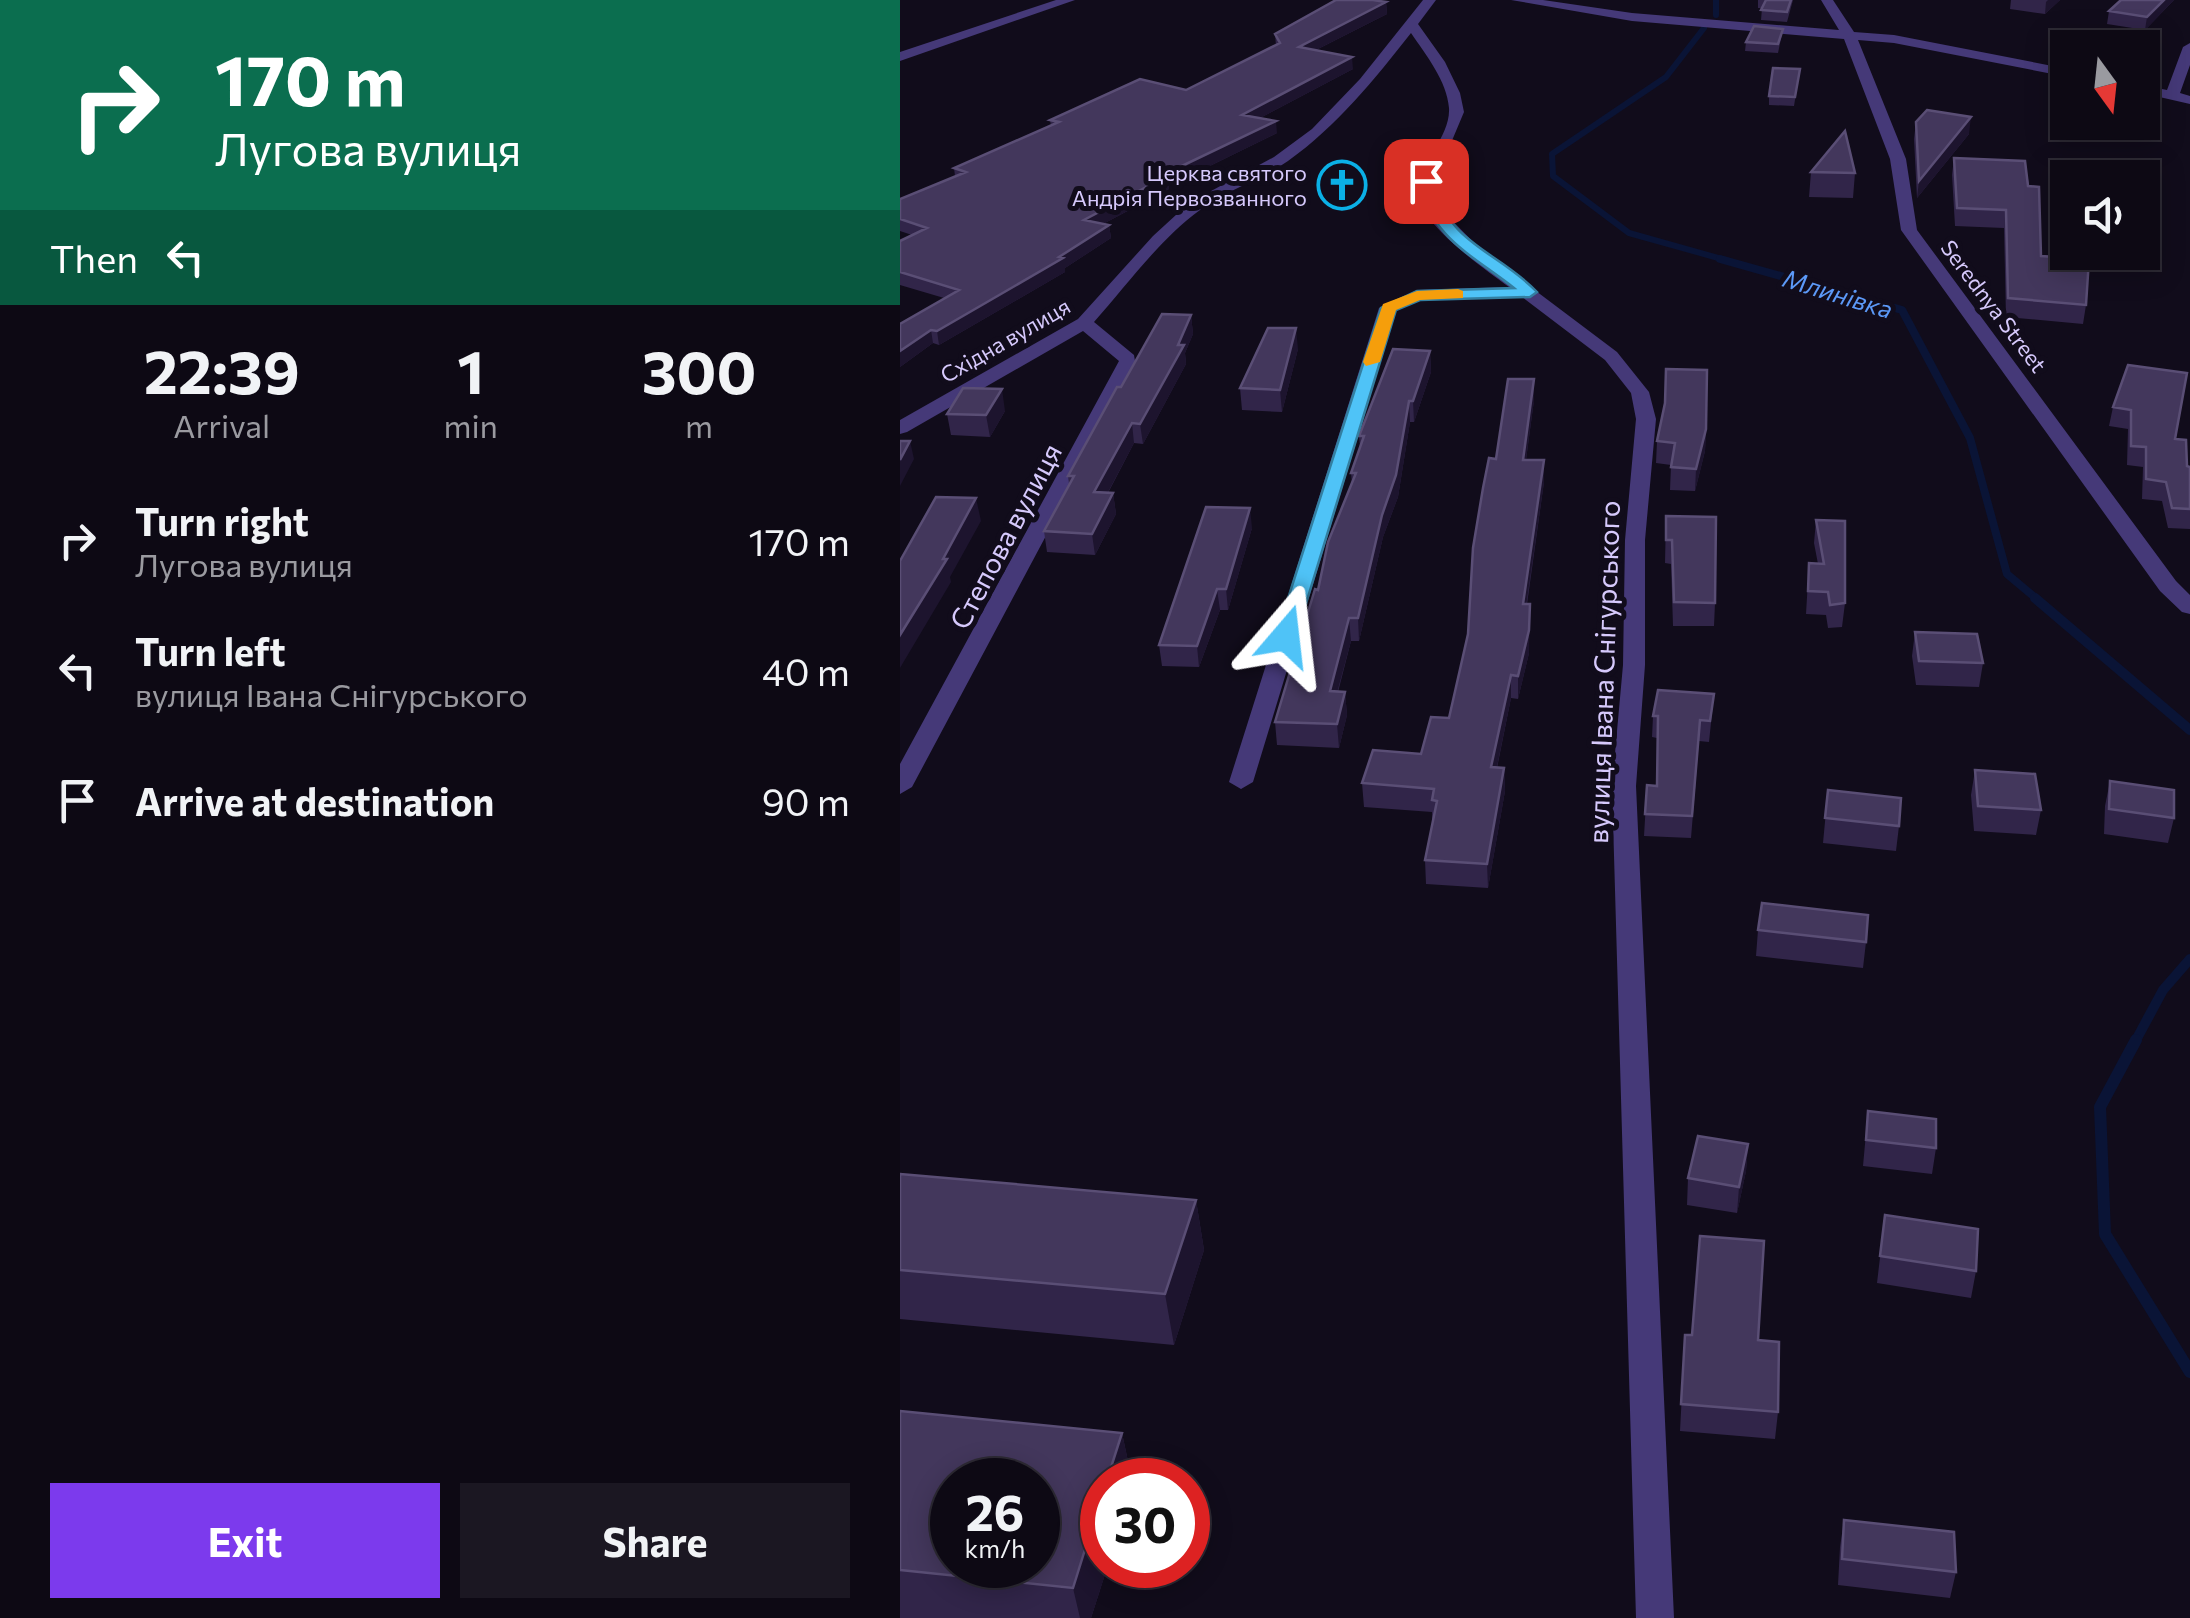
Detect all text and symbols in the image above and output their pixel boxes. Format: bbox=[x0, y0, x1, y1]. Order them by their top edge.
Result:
north arrow bbox=[2050, 30, 2160, 140]
map controls bbox=[2050, 30, 2160, 270]
text: 170 m bbox=[215, 35, 406, 120]
icon: right bbox=[50, 40, 180, 170]
text: Лугова вулиця bbox=[215, 120, 521, 175]
pin bbox=[1384, 139, 1469, 224]
icon: arrive bbox=[1399, 154, 1454, 209]
place label: Церква святого Андрія Первозванного bbox=[1072, 159, 1307, 211]
church icon: Церква святого Андрія Первозванного bbox=[1316, 159, 1368, 211]
button: sound bbox=[2050, 160, 2160, 270]
icon: left bbox=[158, 230, 213, 285]
text: Then bbox=[50, 234, 138, 281]
street label: Serednya Street bbox=[1935, 235, 2053, 377]
water label: Млинівка bbox=[1780, 262, 1896, 324]
street label: Східна вулиця bbox=[935, 292, 1075, 388]
text: 22:39 bbox=[144, 333, 300, 406]
text: 1 bbox=[457, 333, 484, 406]
text: 300 bbox=[642, 333, 756, 406]
text: Arrival bbox=[173, 405, 270, 445]
text: min bbox=[443, 405, 498, 445]
text: m bbox=[685, 405, 713, 445]
street label: Степова вулиця bbox=[942, 437, 1068, 635]
text: Turn right bbox=[135, 497, 309, 544]
street label: вулиця Івана Снігурського bbox=[1580, 500, 1626, 844]
icon: right bbox=[50, 513, 105, 568]
text: 170 m bbox=[749, 517, 850, 564]
text: Лугова вулиця bbox=[135, 544, 353, 584]
position arrow bbox=[1234, 584, 1338, 688]
text: Turn left bbox=[135, 627, 286, 674]
icon: left bbox=[50, 643, 105, 698]
text: 40 m bbox=[762, 647, 850, 694]
text: вулиця Івана Снігурського bbox=[135, 674, 528, 714]
icon: arrive bbox=[50, 773, 105, 828]
text: Arrive at destination bbox=[135, 777, 494, 824]
text: 90 m bbox=[762, 777, 850, 824]
speed limit sign: 30 bbox=[1080, 1458, 1210, 1588]
text: 26 bbox=[965, 1480, 1024, 1541]
button: Exit bbox=[50, 1483, 440, 1598]
button: Share bbox=[460, 1483, 850, 1598]
text: km/h bbox=[965, 1533, 1025, 1563]

